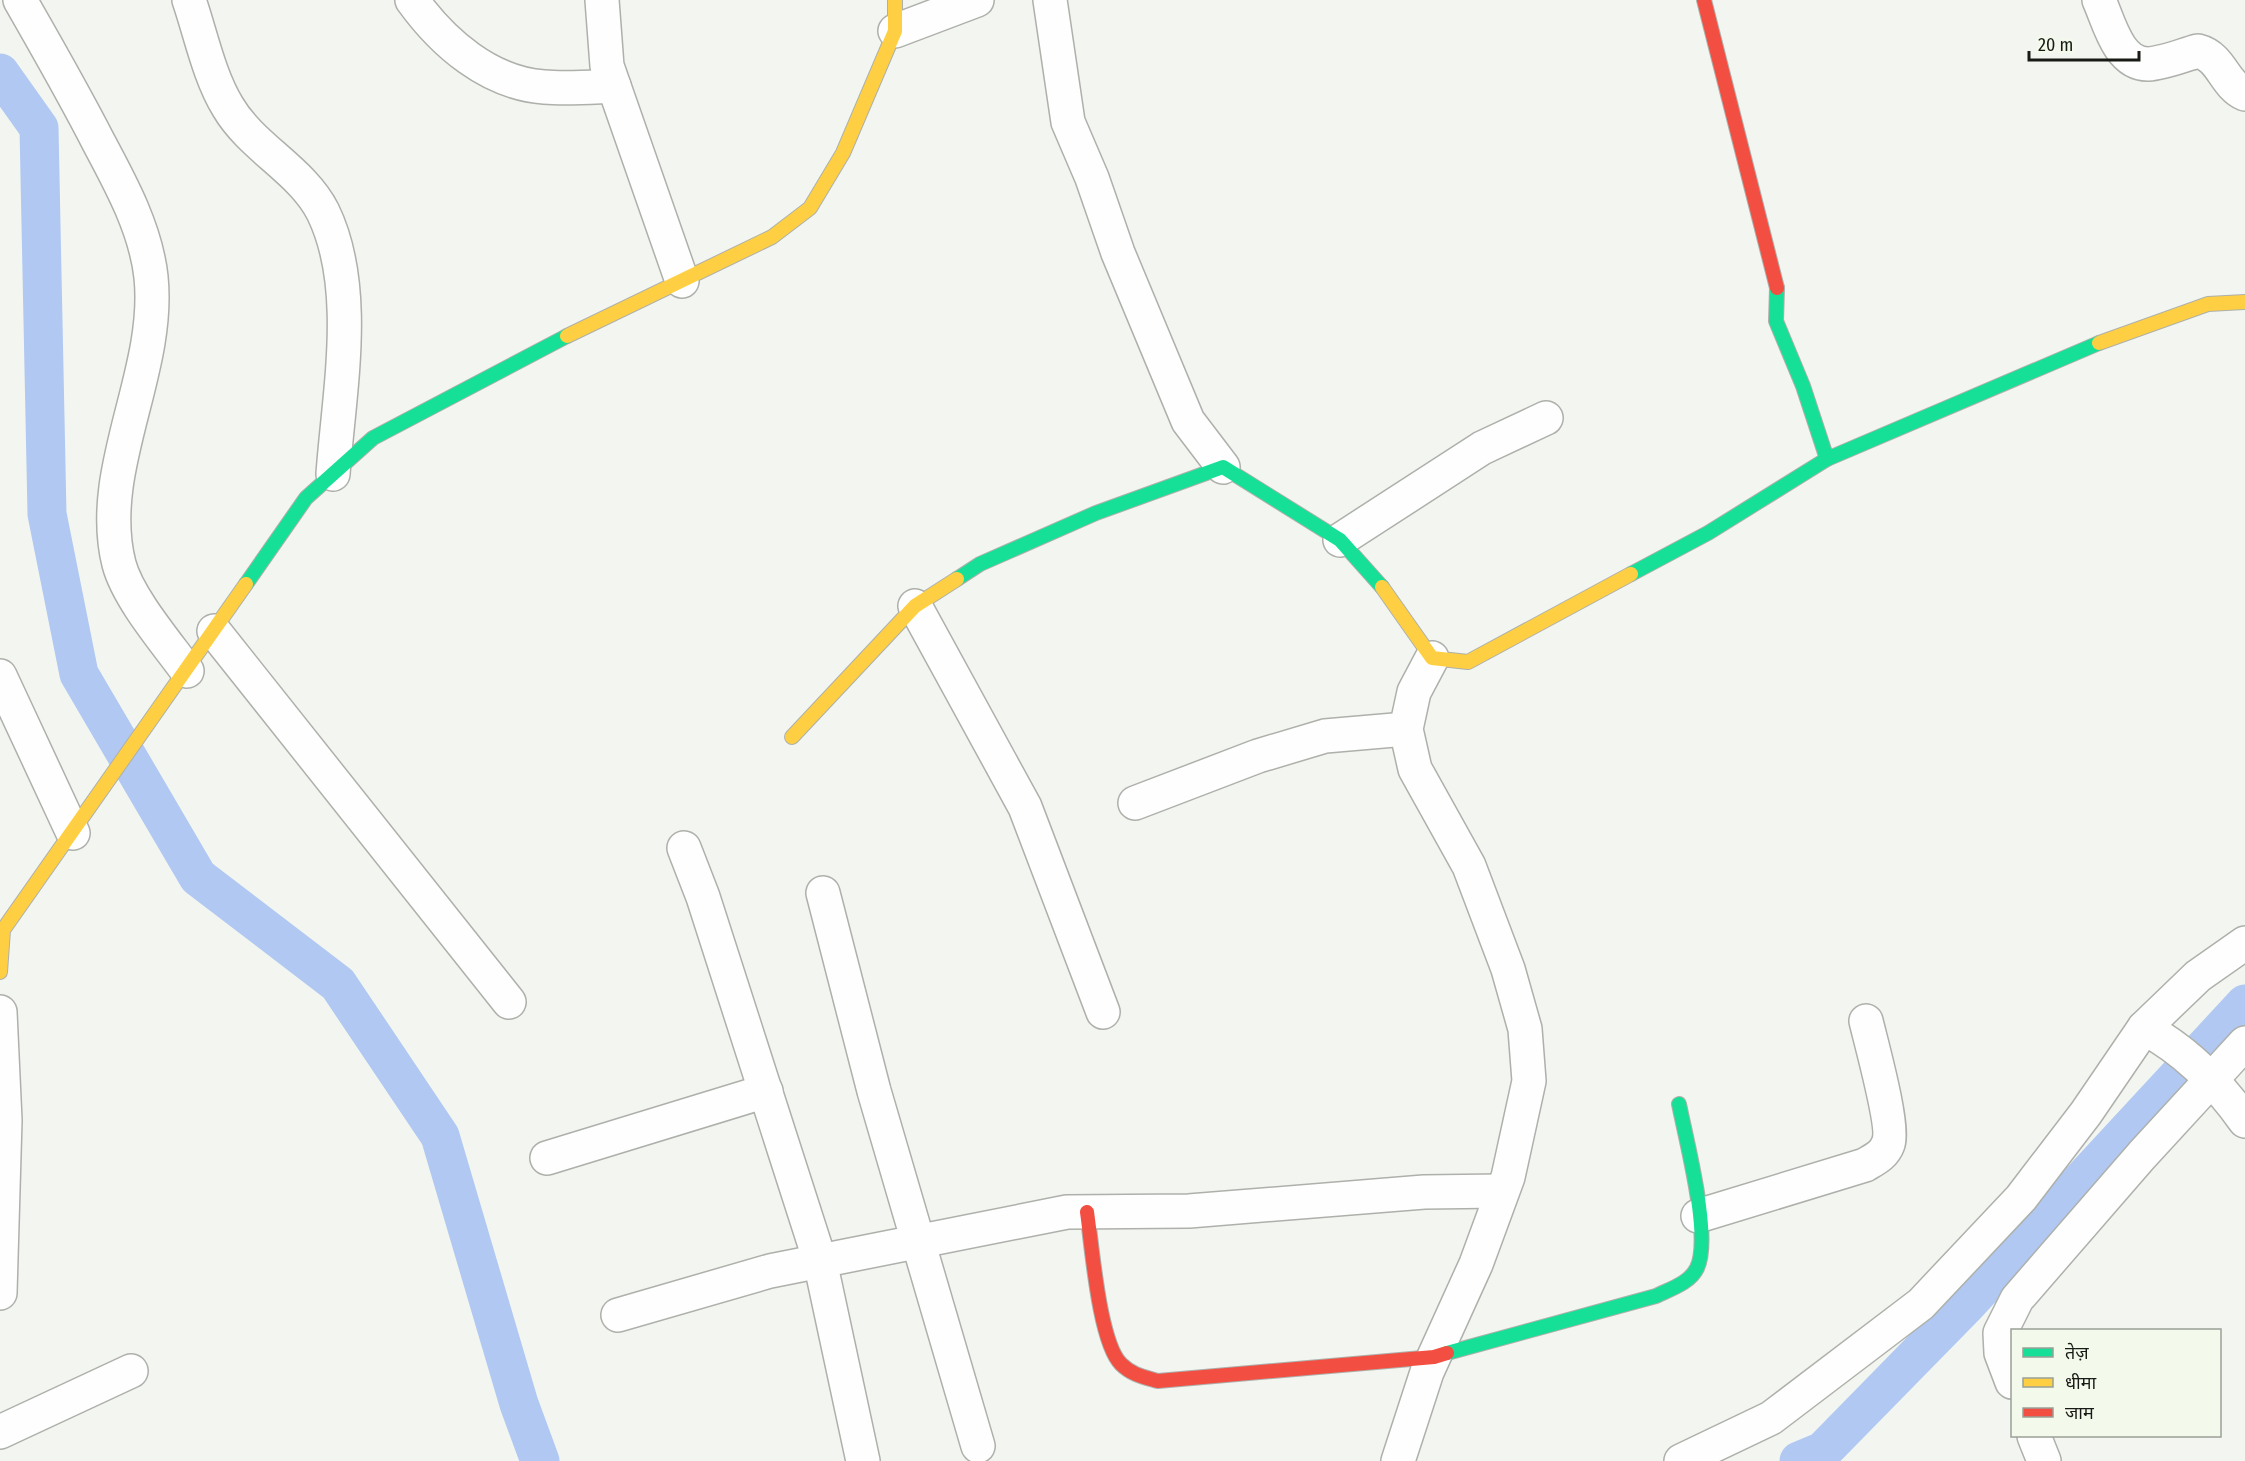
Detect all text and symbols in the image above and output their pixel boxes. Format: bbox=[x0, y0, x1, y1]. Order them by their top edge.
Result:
scale bar bbox=[2029, 24, 2138, 62]
text: 20 m bbox=[2038, 34, 2073, 56]
legend bbox=[2011, 1329, 2221, 1437]
text: तेज़ bbox=[2065, 1342, 2089, 1364]
text: धीमा bbox=[2065, 1372, 2096, 1394]
text: जाम bbox=[2065, 1402, 2095, 1424]

